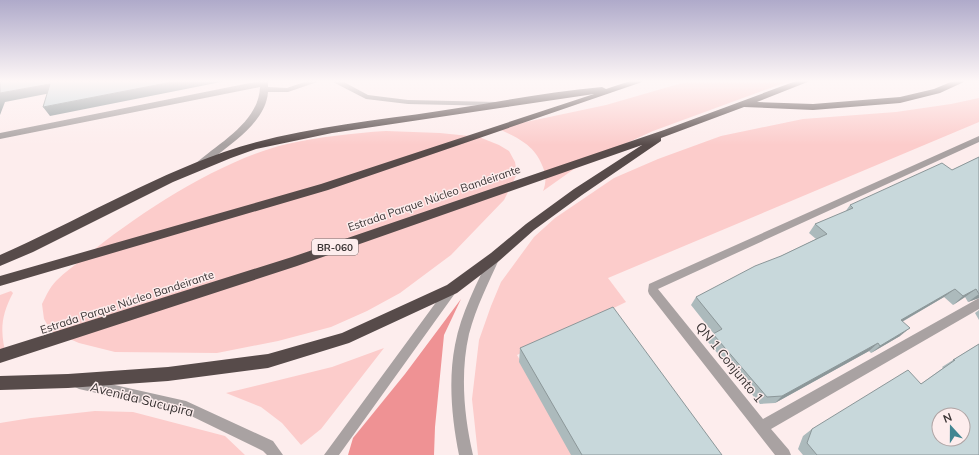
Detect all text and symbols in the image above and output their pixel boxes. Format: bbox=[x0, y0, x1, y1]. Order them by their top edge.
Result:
street label: Estrada Parque Núcleo Bandeirante bbox=[346, 162, 522, 234]
road number: BR-060 bbox=[312, 239, 358, 255]
street label: Estrada Parque Núcleo Bandeirante bbox=[38, 267, 216, 337]
street label: QN 1 Conjunto 1 bbox=[693, 318, 767, 406]
street label: Avenida Sucupira bbox=[89, 378, 195, 420]
north arrow bbox=[931, 407, 971, 447]
text: N bbox=[941, 410, 954, 426]

